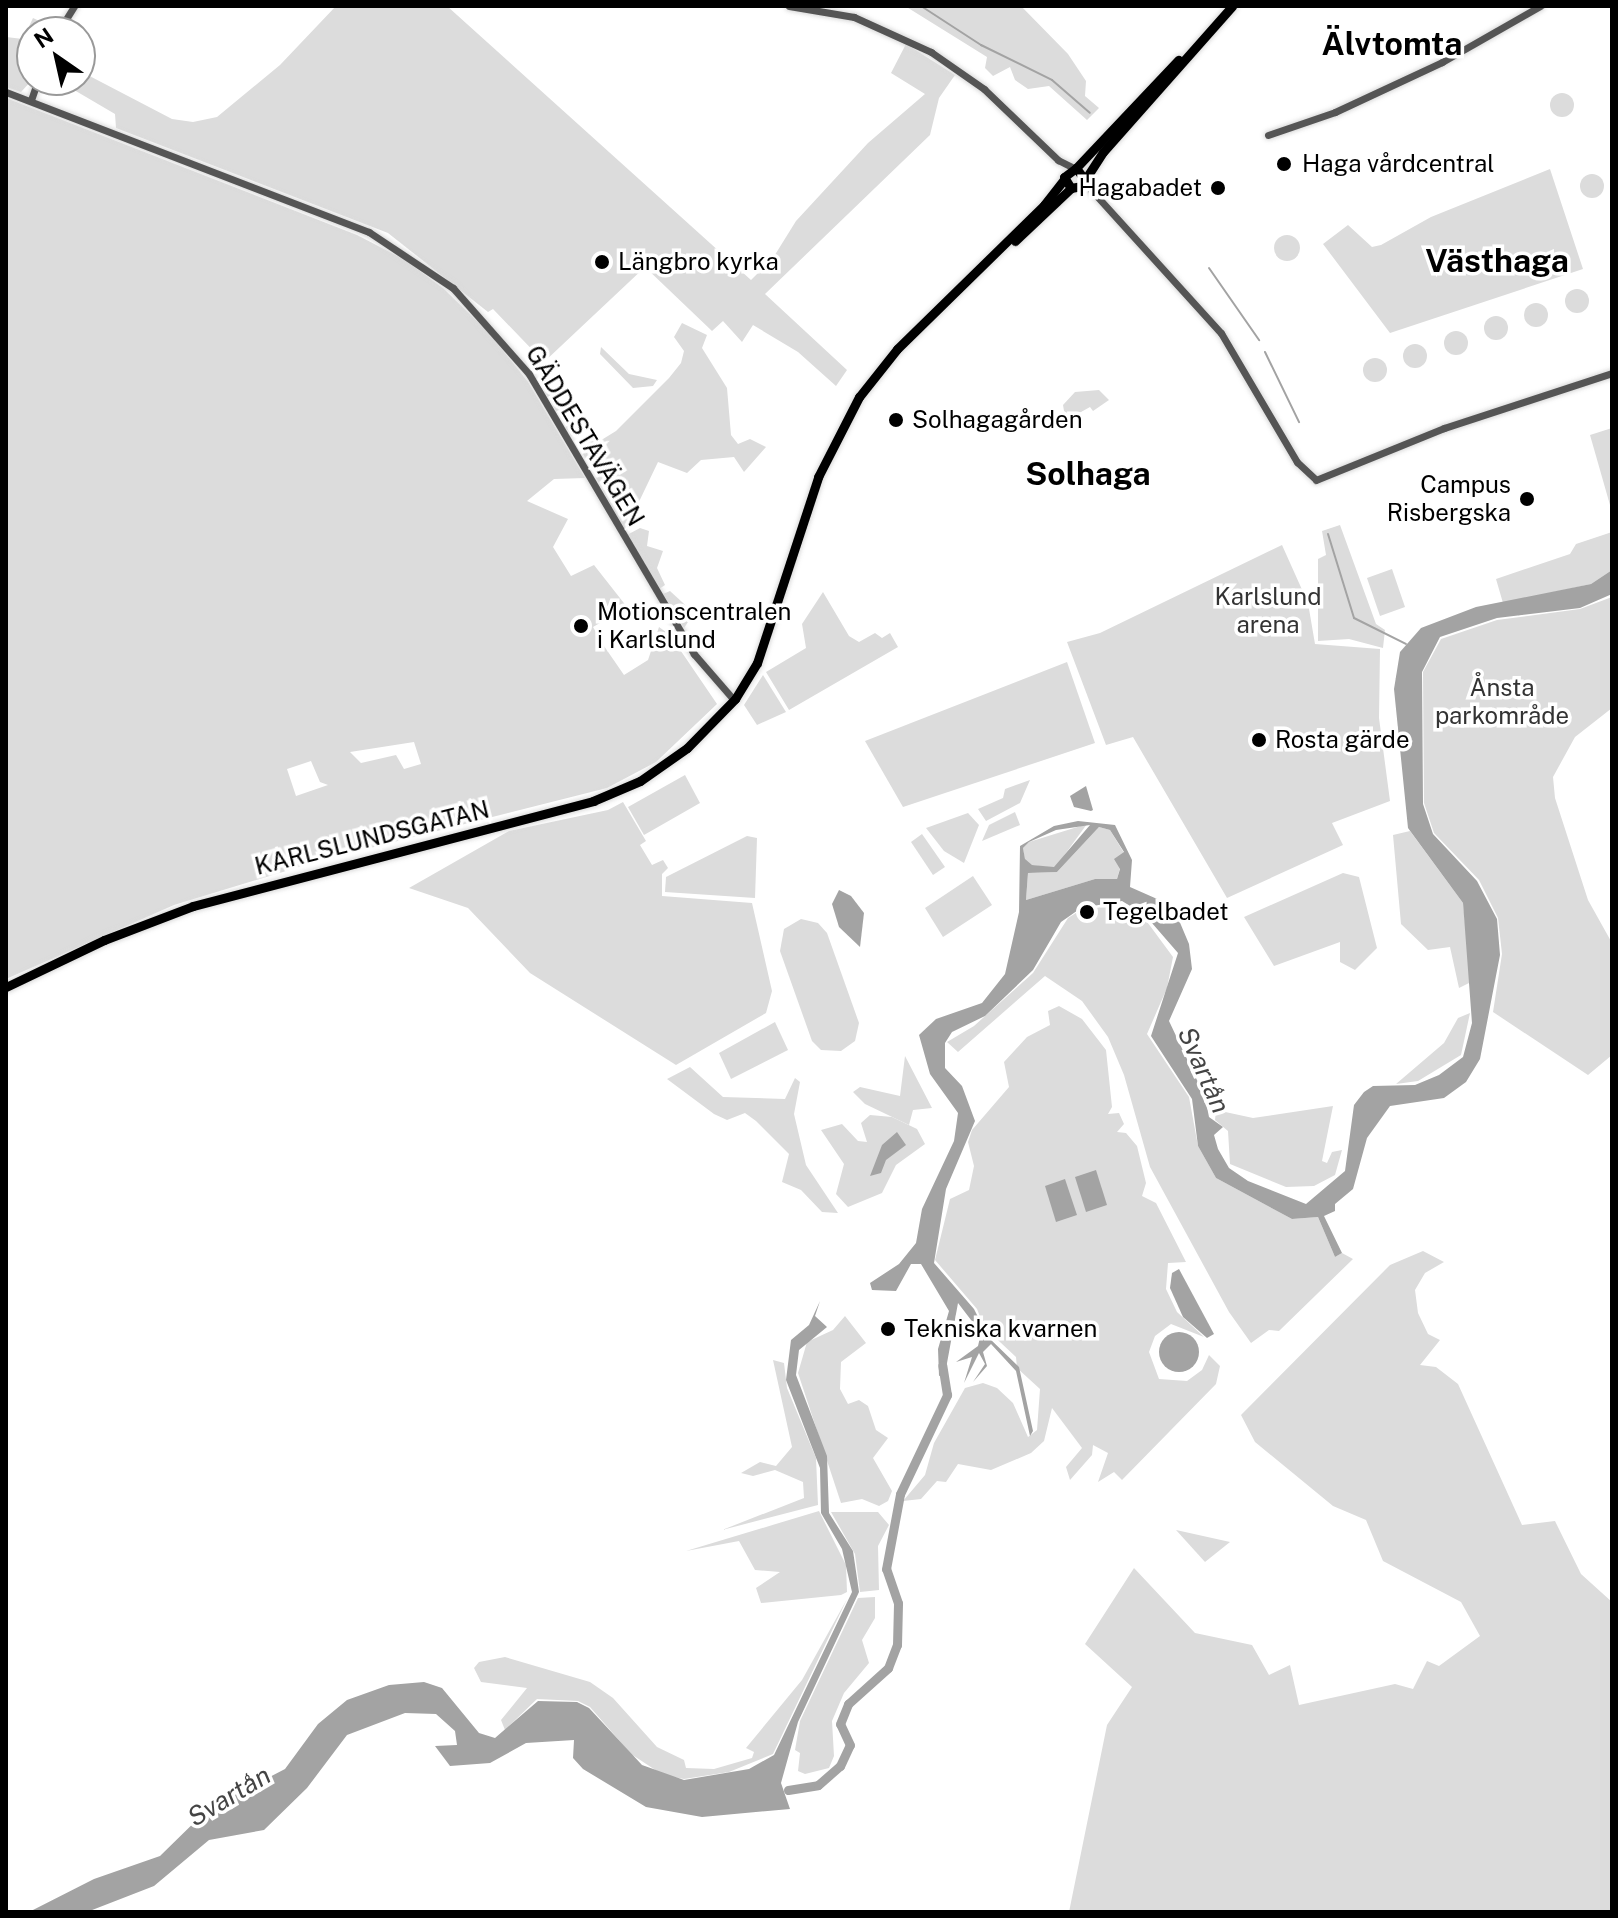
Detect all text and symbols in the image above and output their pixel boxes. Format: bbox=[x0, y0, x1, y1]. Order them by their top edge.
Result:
north arrow bbox=[16, 16, 96, 96]
text: N bbox=[29, 22, 58, 53]
district label: Älvtomta bbox=[1322, 25, 1462, 63]
place label: Haga vårdcentral bbox=[1302, 150, 1495, 178]
marker: Haga vårdcentral bbox=[1273, 153, 1295, 175]
place label: Hagabadet bbox=[1078, 174, 1202, 202]
marker: Hagabadet bbox=[1209, 179, 1227, 197]
district label: Västhaga bbox=[1425, 242, 1569, 280]
place label: Längbro kyrka bbox=[618, 248, 779, 276]
marker: Längbro kyrka bbox=[593, 253, 611, 271]
street label: GÄDDESTAVÄGEN bbox=[520, 341, 650, 531]
place label: Solhagagården bbox=[912, 406, 1083, 434]
marker: Solhagagården bbox=[887, 411, 905, 429]
district label: Solhaga bbox=[1025, 455, 1151, 493]
place label: Campus Risbergska bbox=[1387, 471, 1511, 527]
marker: Campus Risbergska bbox=[1518, 490, 1536, 508]
park label: Karlslund arena bbox=[1214, 583, 1322, 639]
place label: Motionscentralen i Karlslund bbox=[597, 598, 791, 654]
marker: Motionscentralen i Karlslund bbox=[572, 617, 590, 635]
park label: Ånsta parkområde bbox=[1435, 674, 1569, 730]
place label: Rosta gärde bbox=[1275, 726, 1410, 754]
marker: Rosta gärde bbox=[1250, 731, 1268, 749]
street label: KARLSLUNDSGATAN bbox=[252, 795, 492, 881]
place label: Tegelbadet bbox=[1103, 898, 1229, 926]
marker: Tegelbadet bbox=[1078, 903, 1096, 921]
water label: Svartån bbox=[1171, 1022, 1237, 1118]
place label: Tekniska kvarnen bbox=[904, 1315, 1097, 1343]
marker: Tekniska kvarnen bbox=[879, 1320, 897, 1338]
water label: Svartån bbox=[182, 1759, 276, 1833]

